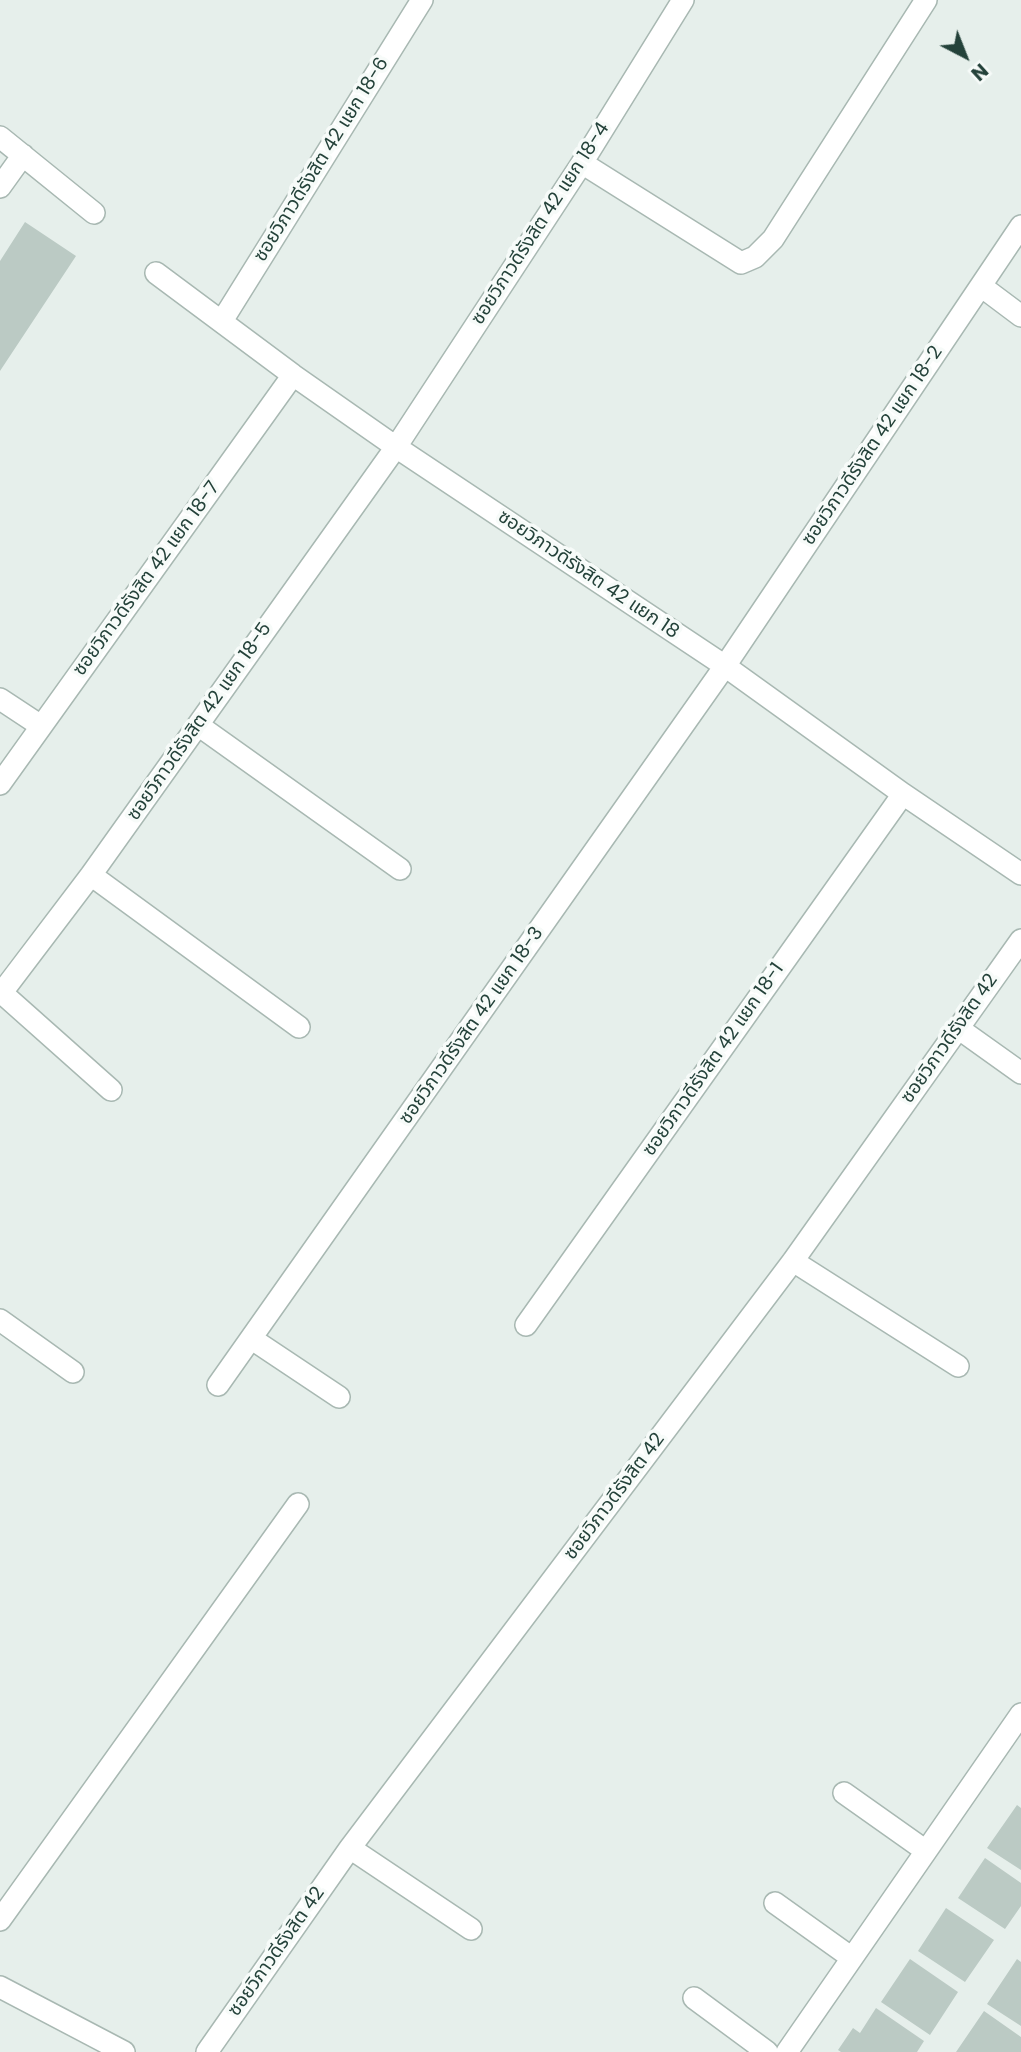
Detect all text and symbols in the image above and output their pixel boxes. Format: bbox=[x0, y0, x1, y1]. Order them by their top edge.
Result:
north arrow bbox=[930, 21, 1000, 91]
street label: ซอยวิภาวดีรังสิต 42 แยก 18-6 bbox=[250, 54, 394, 266]
text: N bbox=[965, 57, 994, 87]
street label: ซอยวิภาวดีรังสิต 42 แยก 18-4 bbox=[467, 119, 615, 329]
street label: ซอยวิภาวดีรังสิต 42 แยก 18-2 bbox=[798, 342, 948, 550]
street label: ซอยวิภาวดีรังสิต 42 แยก 18-7 bbox=[69, 477, 225, 681]
street label: ซอยวิภาวดีรังสิต 42 แยก 18 bbox=[493, 506, 683, 644]
street label: ซอยวิภาวดีรังสิต 42 แยก 18-5 bbox=[123, 619, 277, 825]
street label: ซอยวิภาวดีรังสิต 42 แยก 18-3 bbox=[395, 923, 549, 1129]
street label: ซอยวิภาวดีรังสิต 42 แยก 18-1 bbox=[639, 959, 789, 1161]
street label: ซอยวิภาวดีรังสิต 42 bbox=[897, 970, 1003, 1108]
street label: ซอยวิภาวดีรังสิต 42 bbox=[560, 1429, 670, 1565]
street label: ซอยวิภาวดีรังสิต 42 bbox=[224, 1883, 330, 2021]

